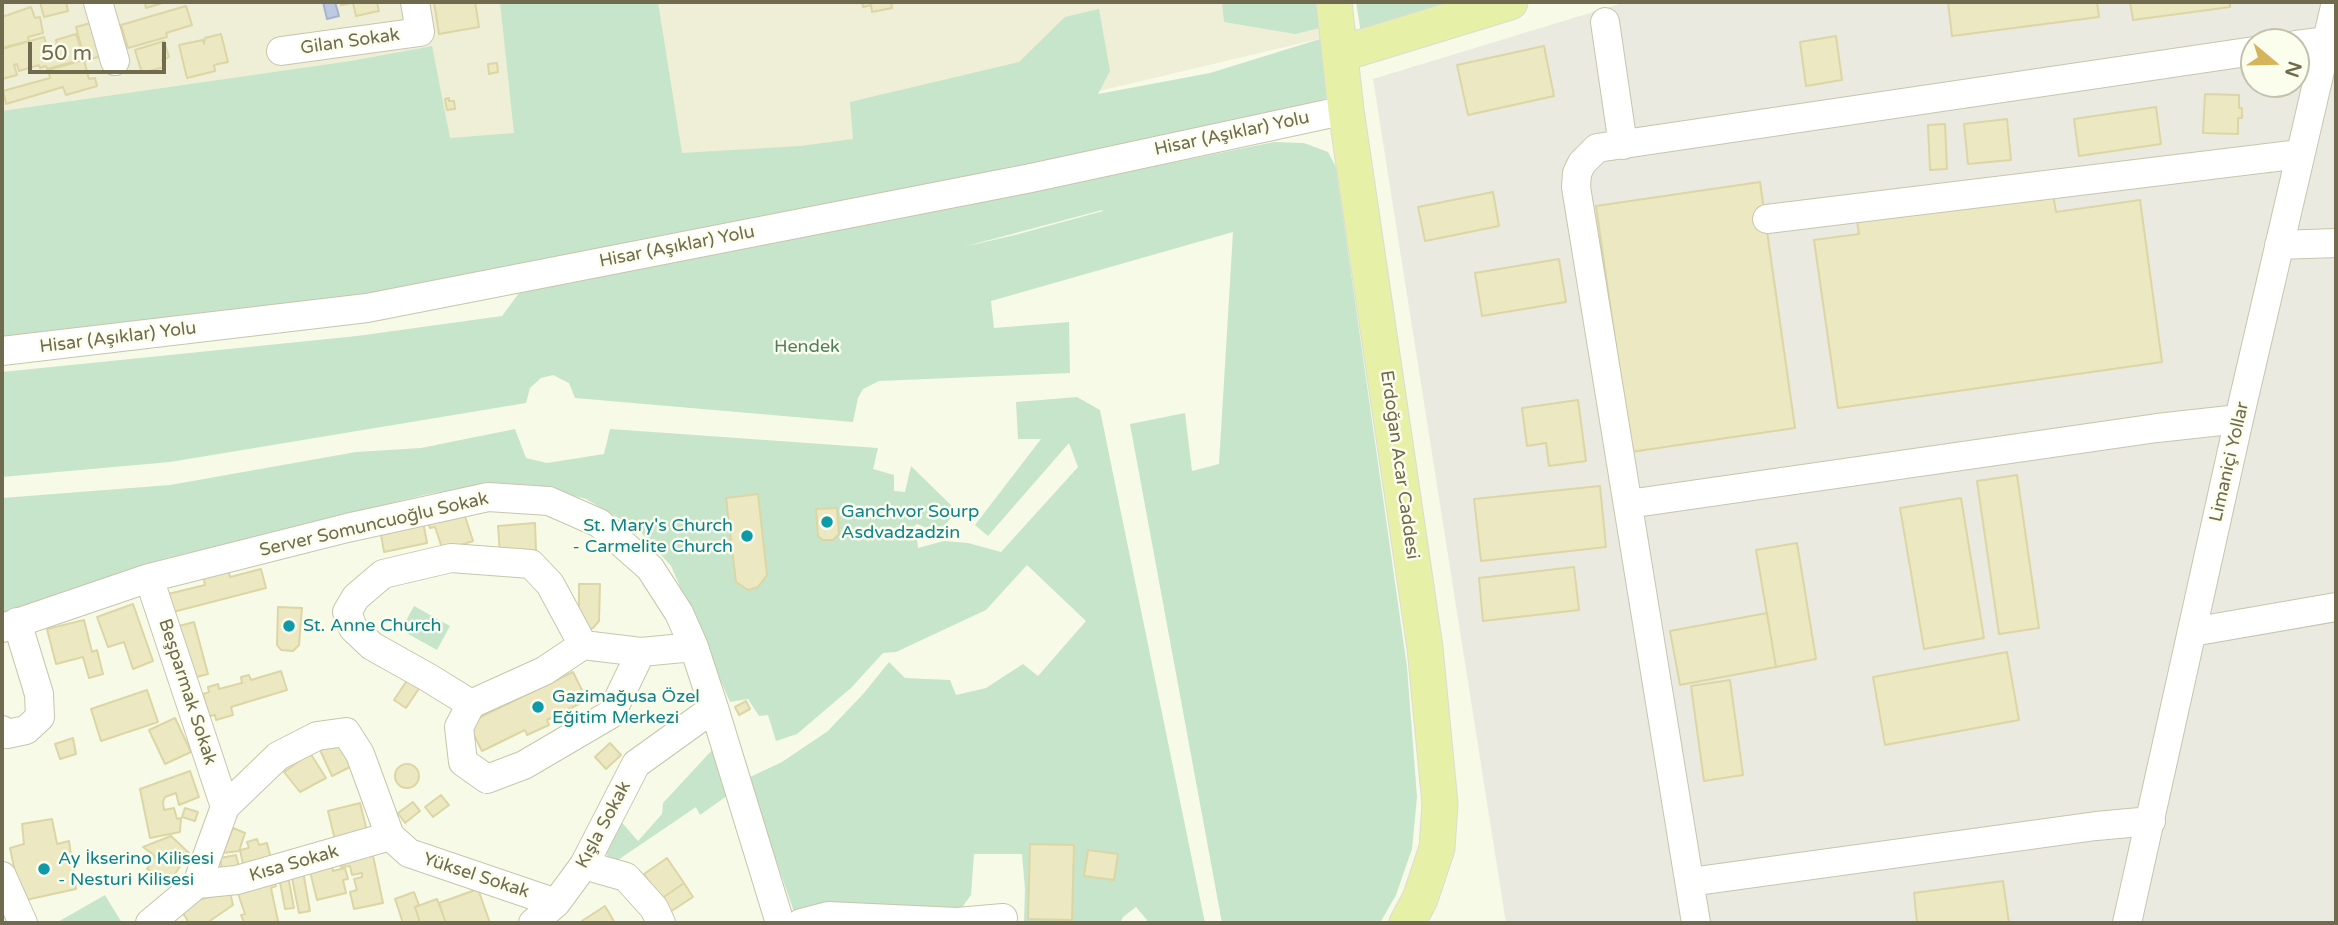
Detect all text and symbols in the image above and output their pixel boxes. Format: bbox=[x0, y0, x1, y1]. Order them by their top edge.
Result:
street label: Gilan Sokak bbox=[299, 24, 401, 60]
scale bar bbox=[32, 28, 170, 72]
north arrow bbox=[2240, 28, 2310, 98]
text: 50 m bbox=[41, 41, 92, 66]
text: N bbox=[2280, 58, 2306, 80]
street label: Hisar (Aşıklar) Yolu bbox=[1153, 107, 1311, 161]
street label: Hisar (Aşıklar) Yolu bbox=[597, 221, 757, 273]
street label: Hisar (Aşıklar) Yolu bbox=[38, 318, 198, 358]
park label: Hendek bbox=[774, 336, 840, 358]
street label: Erdoğan Acar Caddesi bbox=[1375, 369, 1423, 561]
street label: Limaniçi Yollar bbox=[2206, 400, 2254, 524]
street label: Server Somuncuoğlu Sokak bbox=[257, 488, 491, 562]
place label: Ganchvor Sourp Asdvadzadzin bbox=[841, 501, 979, 544]
marker: Ganchvor Sourp Asdvadzadzin bbox=[819, 514, 835, 530]
place label: St. Mary's Church - Carmelite Church bbox=[573, 515, 733, 558]
marker: St. Mary's Church - Carmelite Church bbox=[739, 528, 755, 544]
place label: St. Anne Church bbox=[303, 615, 442, 637]
street label: Beşparmak Sokak bbox=[153, 616, 221, 768]
marker: St. Anne Church bbox=[281, 618, 297, 634]
place label: Gazimağusa Özel Eğitim Merkezi bbox=[552, 686, 700, 728]
marker: Gazimağusa Özel Eğitim Merkezi bbox=[530, 699, 546, 715]
street label: Kışla Sokak bbox=[572, 778, 636, 872]
street label: Kısa Sokak bbox=[247, 841, 341, 887]
place label: Ay İkserino Kilisesi - Nesturi Kilisesi bbox=[58, 848, 214, 890]
street label: Yüksel Sokak bbox=[420, 849, 532, 903]
marker: Ay İkserino Kilisesi - Nesturi Kilisesi bbox=[36, 861, 52, 877]

